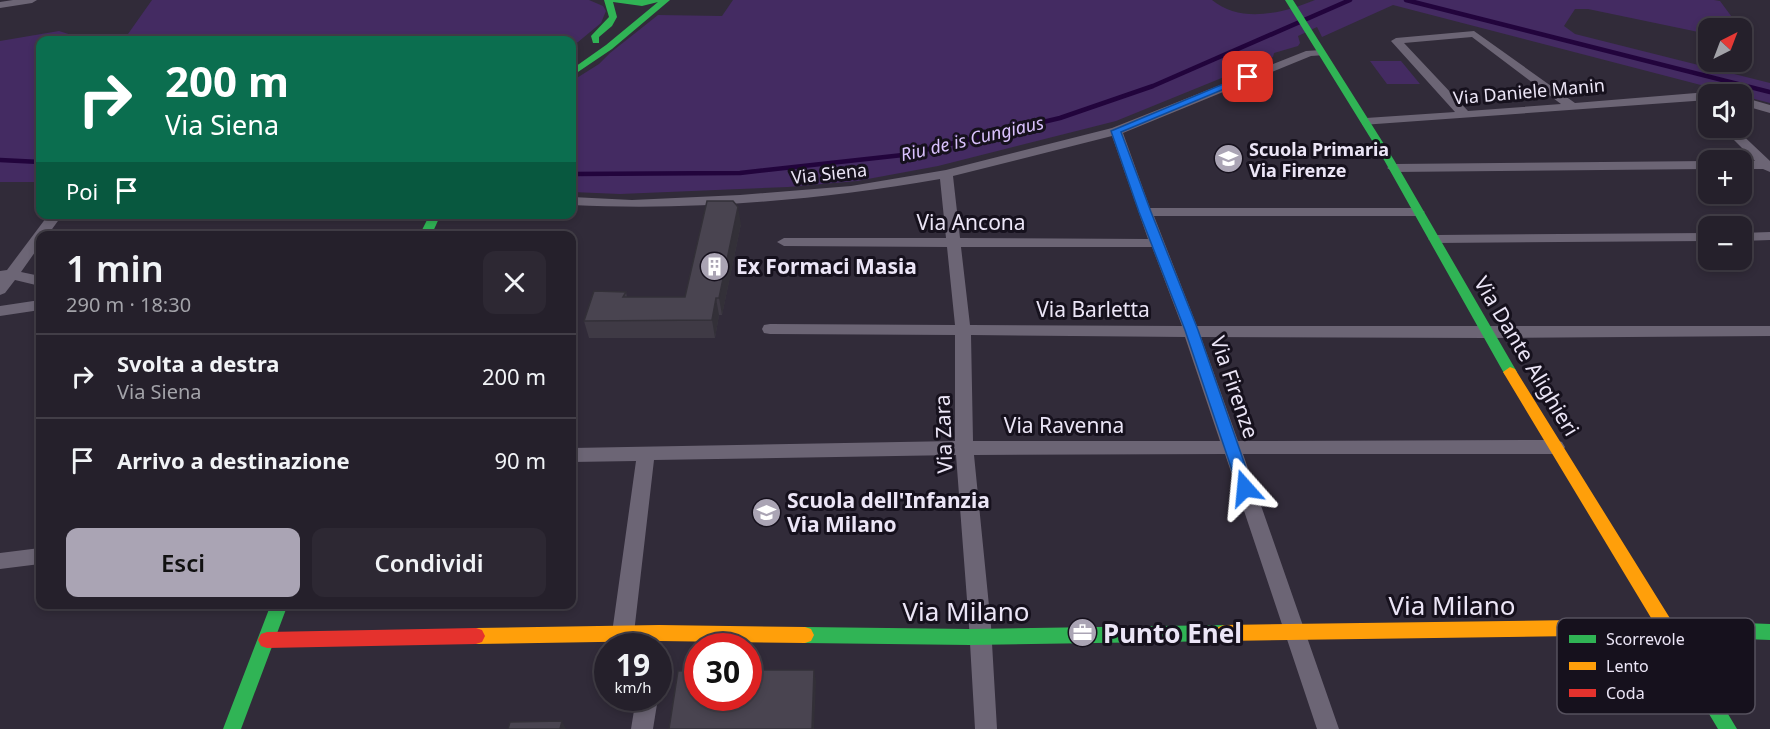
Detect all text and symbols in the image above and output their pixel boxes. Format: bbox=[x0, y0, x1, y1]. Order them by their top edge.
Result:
north arrow bbox=[1698, 18, 1752, 72]
map controls bbox=[1698, 18, 1752, 270]
pin bbox=[1222, 51, 1273, 102]
text: 200 m bbox=[165, 52, 289, 109]
icon: right bbox=[66, 60, 144, 138]
icon: arrive bbox=[1231, 60, 1264, 93]
street label: Via Daniele Manin bbox=[1452, 72, 1606, 110]
button: sound bbox=[1698, 84, 1752, 138]
text: Via Siena bbox=[165, 106, 279, 143]
water label: Riu de is Cungiaus bbox=[898, 110, 1046, 166]
place label: Scuola Primaria Via Firenze bbox=[1249, 137, 1389, 182]
school or university icon: Scuola Primaria Via Firenze bbox=[1212, 143, 1244, 175]
button: + bbox=[1698, 150, 1752, 204]
street label: Via Siena bbox=[790, 157, 868, 189]
icon: arrive bbox=[110, 174, 143, 207]
text: Poi bbox=[66, 176, 98, 206]
street label: Via Ancona bbox=[916, 208, 1026, 236]
button: − bbox=[1698, 216, 1752, 270]
text: 1 min bbox=[66, 244, 164, 293]
building icon: Ex Formaci Masia bbox=[699, 250, 731, 282]
button: close bbox=[483, 251, 546, 314]
place label: Ex Formaci Masia bbox=[736, 252, 917, 280]
street label: Via Dante Alighieri bbox=[1468, 271, 1586, 441]
text: 290 m · 18:30 bbox=[66, 291, 191, 318]
street label: Via Barletta bbox=[1036, 295, 1150, 323]
street label: Via Firenze bbox=[1204, 332, 1266, 442]
text: Svolta a destra bbox=[117, 348, 280, 378]
icon: right bbox=[66, 360, 99, 393]
text: 200 m bbox=[482, 361, 546, 391]
text: Via Siena bbox=[117, 378, 202, 405]
street label: Via Zara bbox=[928, 394, 958, 474]
street label: Via Ravenna bbox=[1004, 411, 1124, 439]
icon: arrive bbox=[66, 444, 99, 477]
text: Arrivo a destinazione bbox=[117, 445, 350, 475]
text: 90 m bbox=[495, 445, 546, 475]
position arrow bbox=[1213, 456, 1277, 520]
place label: Scuola dell'Infanzia Via Milano bbox=[787, 486, 990, 538]
school or university icon: Scuola dell'Infanzia Via Milano bbox=[750, 496, 782, 528]
button: Esci bbox=[66, 528, 300, 597]
button: Condividi bbox=[312, 528, 546, 597]
street label: Via Milano bbox=[1388, 587, 1516, 623]
street label: Via Milano bbox=[902, 593, 1030, 629]
place label: Punto Enel bbox=[1103, 615, 1242, 651]
office icon: Punto Enel bbox=[1066, 617, 1098, 649]
legend bbox=[1557, 618, 1755, 714]
text: Scorrevole bbox=[1606, 628, 1685, 650]
speed limit sign: 30 bbox=[684, 633, 762, 711]
text: 19 bbox=[616, 644, 650, 685]
text: Lento bbox=[1606, 655, 1649, 677]
text: km/h bbox=[615, 677, 651, 697]
text: Coda bbox=[1606, 682, 1645, 704]

